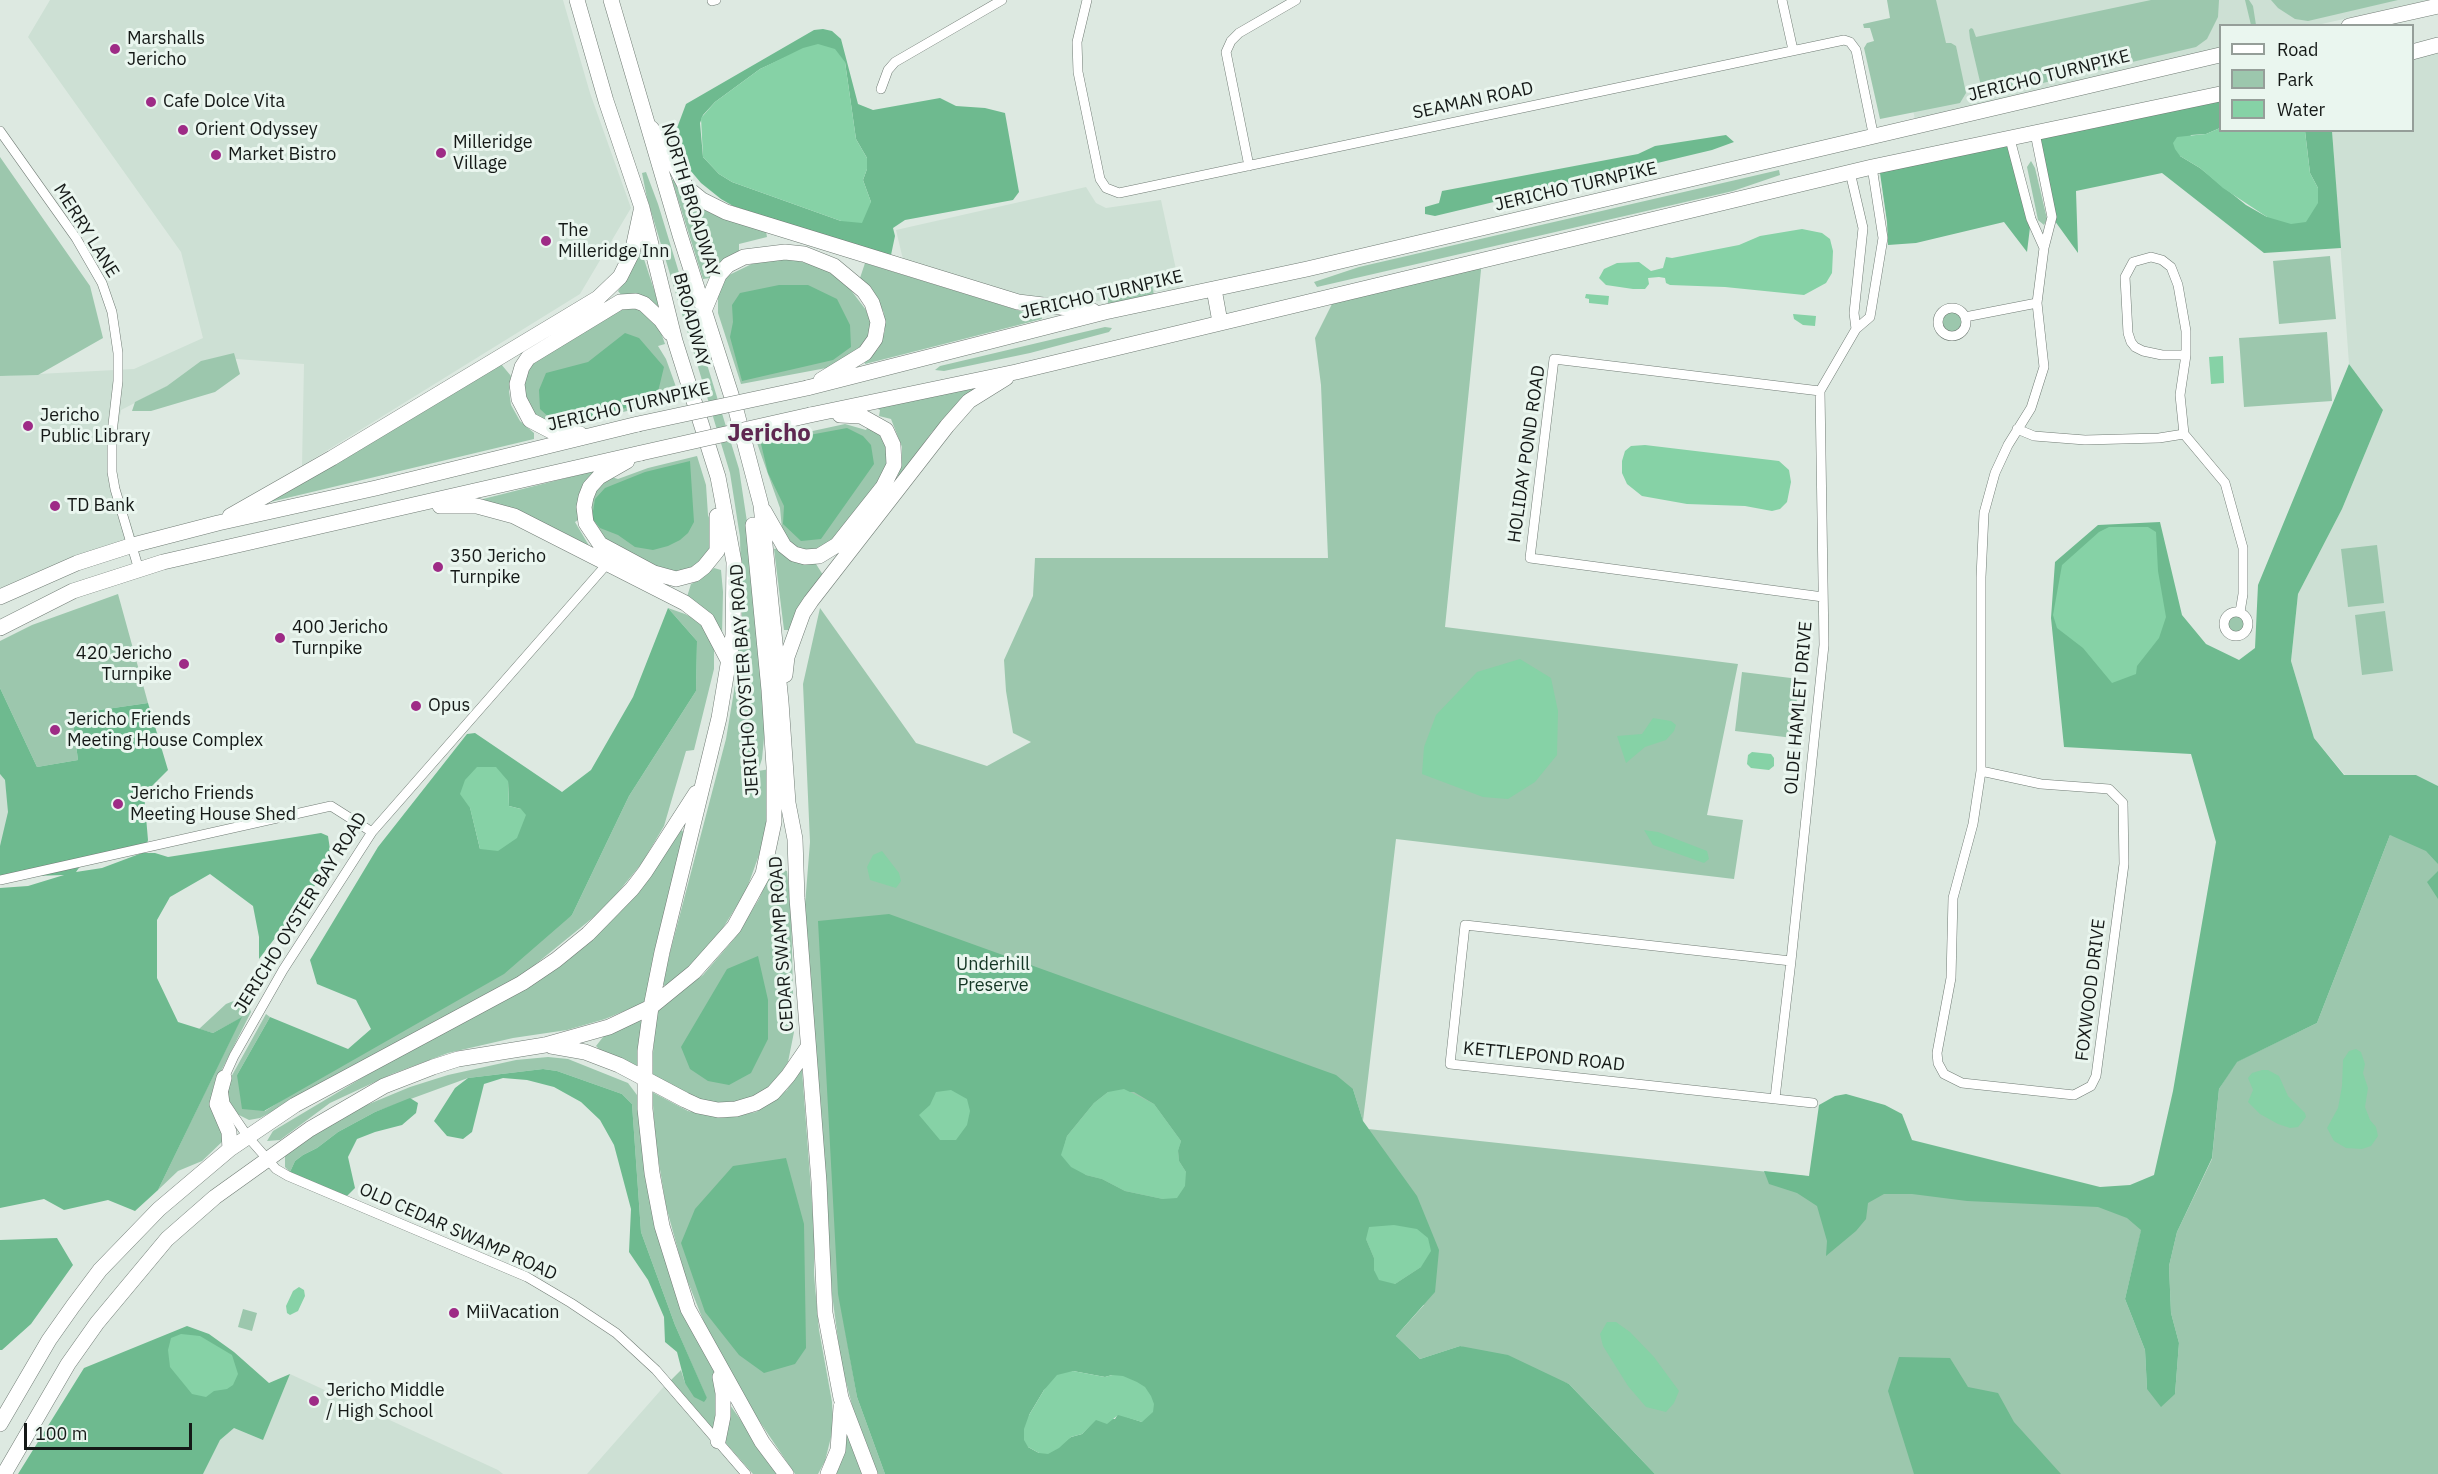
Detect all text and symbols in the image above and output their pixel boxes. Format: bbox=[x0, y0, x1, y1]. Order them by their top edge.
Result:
legend bbox=[2219, 24, 2414, 132]
place label: Marshalls Jericho bbox=[127, 28, 205, 70]
text: Road bbox=[2277, 38, 2318, 61]
marker: Marshalls Jericho bbox=[108, 42, 122, 56]
street label: JERICHO TURNPIKE bbox=[1966, 45, 2132, 107]
text: Park bbox=[2277, 68, 2313, 91]
street label: SEAMAN ROAD bbox=[1411, 78, 1535, 124]
place label: Cafe Dolce Vita bbox=[163, 91, 285, 113]
marker: Cafe Dolce Vita bbox=[144, 95, 158, 109]
text: Water bbox=[2277, 98, 2325, 121]
place label: Orient Odyssey bbox=[195, 119, 318, 141]
street label: NORTH BROADWAY bbox=[656, 120, 724, 280]
marker: Orient Odyssey bbox=[176, 123, 190, 137]
place label: Milleridge Village bbox=[453, 132, 533, 174]
place label: Market Bistro bbox=[228, 144, 336, 166]
marker: Milleridge Village bbox=[434, 146, 448, 160]
marker: Market Bistro bbox=[209, 148, 223, 162]
street label: JERICHO TURNPIKE bbox=[1493, 158, 1659, 216]
street label: MERRY LANE bbox=[49, 180, 123, 282]
place label: The Milleridge Inn bbox=[558, 220, 669, 262]
marker: The Milleridge Inn bbox=[539, 234, 553, 248]
street label: JERICHO TURNPIKE bbox=[1019, 266, 1185, 324]
street label: BROADWAY bbox=[668, 271, 714, 369]
street label: HOLIDAY POND ROAD bbox=[1504, 364, 1550, 544]
street label: JERICHO TURNPIKE bbox=[546, 378, 712, 436]
place label: Jericho Public Library bbox=[40, 405, 150, 448]
marker: Jericho Public Library bbox=[21, 419, 35, 433]
district label: Jericho bbox=[727, 420, 811, 448]
place label: TD Bank bbox=[67, 495, 135, 517]
marker: TD Bank bbox=[48, 499, 62, 513]
place label: 350 Jericho Turnpike bbox=[450, 546, 546, 588]
marker: 350 Jericho Turnpike bbox=[431, 560, 445, 574]
street label: JERICHO OYSTER BAY ROAD bbox=[726, 563, 764, 797]
place label: 400 Jericho Turnpike bbox=[292, 617, 388, 660]
street label: OLDE HAMLET DRIVE bbox=[1781, 621, 1817, 795]
marker: 400 Jericho Turnpike bbox=[273, 631, 287, 645]
place label: 420 Jericho Turnpike bbox=[76, 643, 172, 686]
marker: 420 Jericho Turnpike bbox=[177, 657, 191, 671]
place label: Opus bbox=[428, 695, 470, 717]
marker: Opus bbox=[409, 699, 423, 713]
place label: Jericho Friends Meeting House Complex bbox=[67, 709, 263, 752]
marker: Jericho Friends Meeting House Complex bbox=[48, 723, 62, 737]
place label: Jericho Friends Meeting House Shed bbox=[130, 783, 296, 826]
marker: Jericho Friends Meeting House Shed bbox=[111, 797, 125, 811]
street label: JERICHO OYSTER BAY ROAD bbox=[230, 808, 372, 1018]
street label: CEDAR SWAMP ROAD bbox=[765, 855, 799, 1033]
street label: FOXWOOD DRIVE bbox=[2072, 918, 2110, 1062]
park label: Underhill Preserve bbox=[956, 954, 1030, 996]
street label: KETTLEPOND ROAD bbox=[1462, 1038, 1626, 1076]
street label: OLD CEDAR SWAMP ROAD bbox=[356, 1179, 560, 1285]
place label: MiiVacation bbox=[466, 1302, 559, 1324]
marker: MiiVacation bbox=[447, 1306, 461, 1320]
place label: Jericho Middle / High School bbox=[326, 1380, 445, 1422]
marker: Jericho Middle / High School bbox=[307, 1394, 321, 1408]
scale bar bbox=[27, 1411, 195, 1449]
text: 100 m bbox=[35, 1422, 87, 1445]

